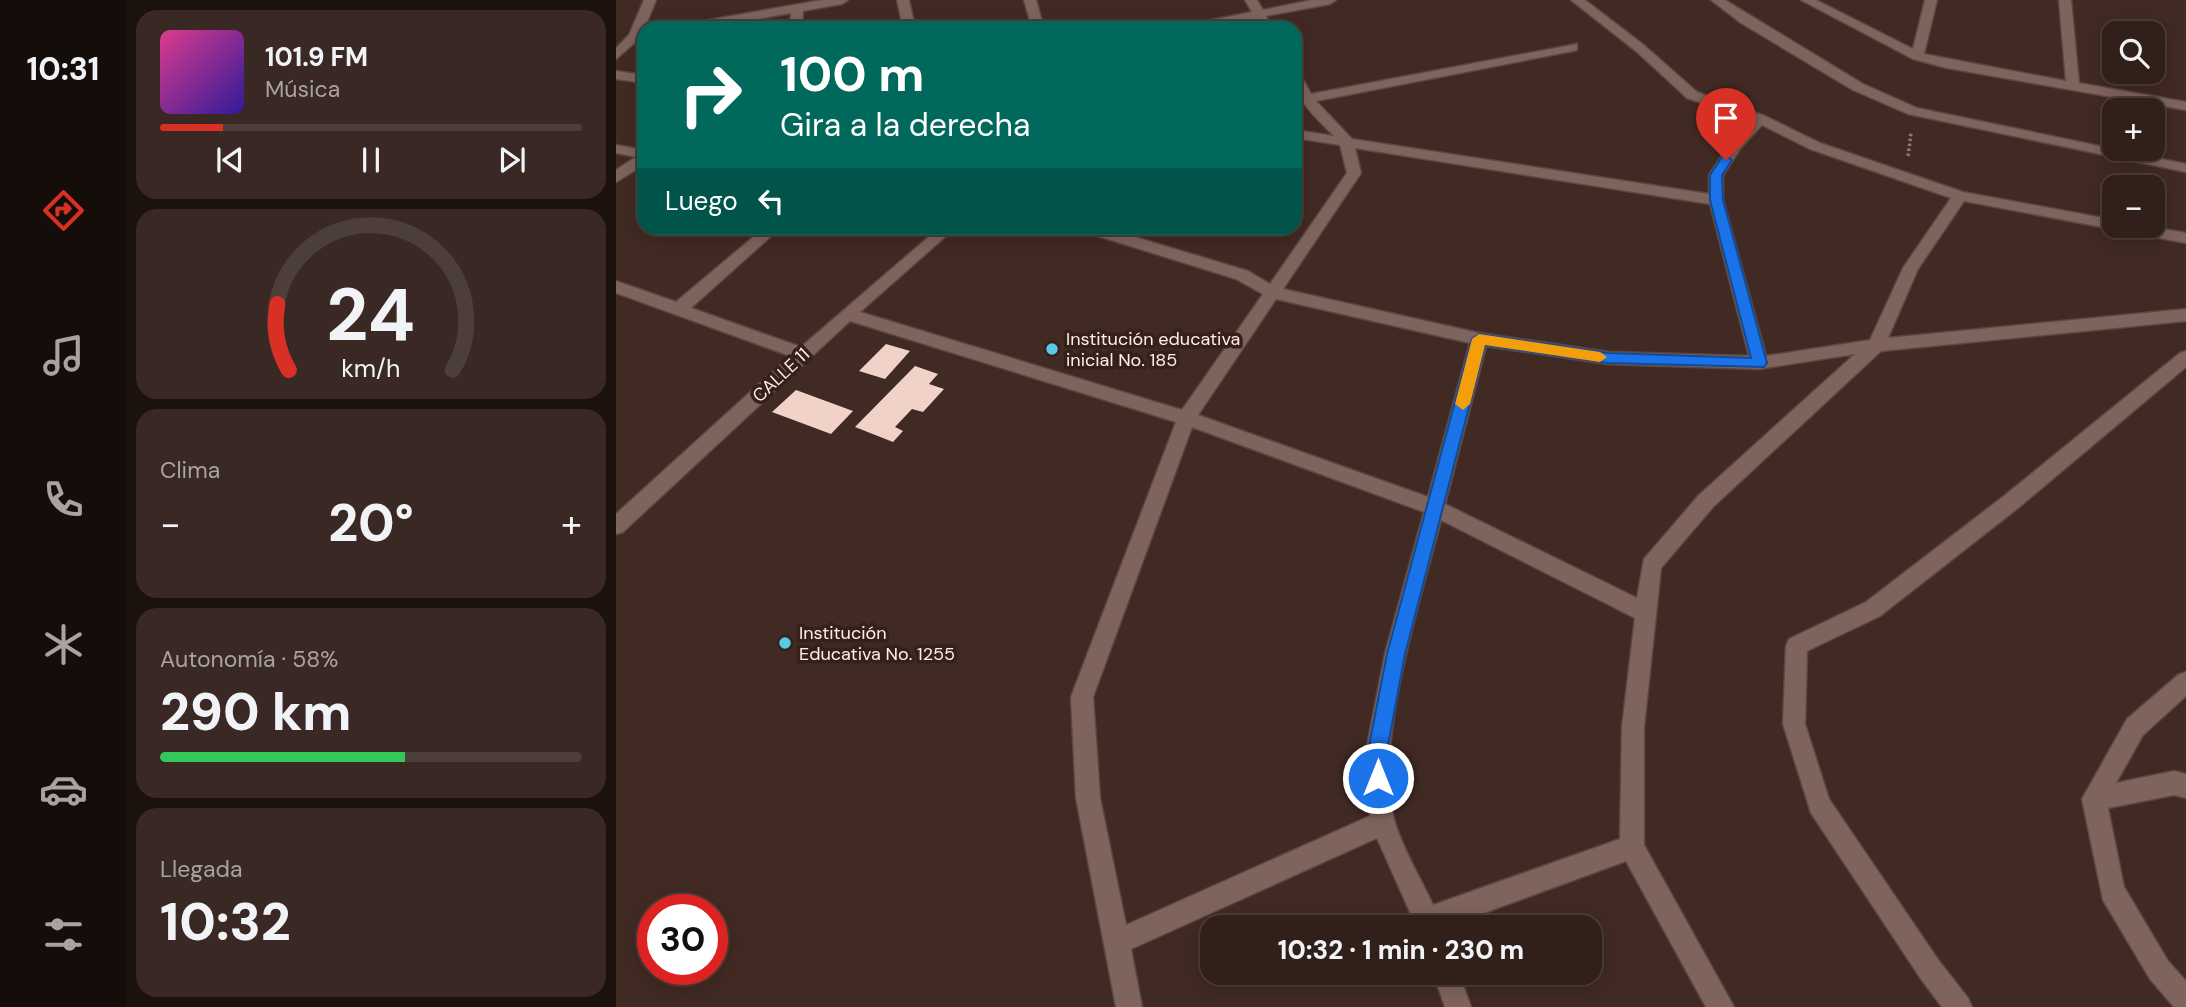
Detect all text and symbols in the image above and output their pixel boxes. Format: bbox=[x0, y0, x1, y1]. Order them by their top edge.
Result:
map controls bbox=[2102, 21, 2165, 238]
button: search bbox=[2102, 21, 2165, 84]
text: 101.9 FM bbox=[265, 40, 368, 74]
text: 100 m bbox=[780, 42, 924, 106]
text: 10:31 bbox=[26, 48, 100, 90]
icon: right bbox=[665, 49, 756, 140]
text: Música bbox=[265, 74, 340, 104]
pin bbox=[1696, 88, 1756, 160]
button: + bbox=[2102, 98, 2165, 161]
icon: arrive bbox=[1707, 99, 1745, 137]
text: Gira a la derecha bbox=[780, 104, 1030, 146]
icon: previous bbox=[211, 141, 249, 179]
icon: pause bbox=[352, 141, 390, 179]
icon: next bbox=[493, 141, 531, 179]
button: − bbox=[2102, 175, 2165, 238]
icon: left bbox=[752, 182, 790, 220]
text: Luego bbox=[665, 184, 738, 218]
icon: directions bbox=[39, 186, 88, 235]
text: 24 bbox=[327, 269, 415, 364]
place label: Institución educativa inicial No. 185 bbox=[1066, 327, 1240, 372]
icon: music bbox=[39, 331, 88, 380]
marker: Institución educativa inicial No. 185 bbox=[1044, 341, 1060, 357]
street label: CALLE 11 bbox=[747, 342, 815, 408]
text: km/h bbox=[341, 352, 401, 385]
text: Clima bbox=[160, 455, 220, 485]
icon: phone bbox=[39, 475, 88, 524]
text: 20° bbox=[328, 489, 414, 557]
text: − bbox=[160, 499, 181, 549]
text: + bbox=[561, 499, 582, 549]
icon: climate bbox=[39, 620, 88, 669]
place label: Institución Educativa No. 1255 bbox=[799, 621, 955, 666]
marker: Institución Educativa No. 1255 bbox=[777, 635, 793, 651]
text: Autonomía · 58% bbox=[160, 644, 338, 674]
text: 290 km bbox=[160, 678, 351, 746]
position arrow bbox=[1341, 741, 1415, 815]
icon: car bbox=[39, 765, 88, 814]
text: Llegada bbox=[160, 854, 243, 884]
text: 10:32 bbox=[160, 888, 291, 956]
speed limit sign: 30 bbox=[637, 894, 728, 985]
icon: filters bbox=[39, 910, 88, 959]
text: 10:32 · 1 min · 230 m bbox=[1278, 933, 1524, 967]

